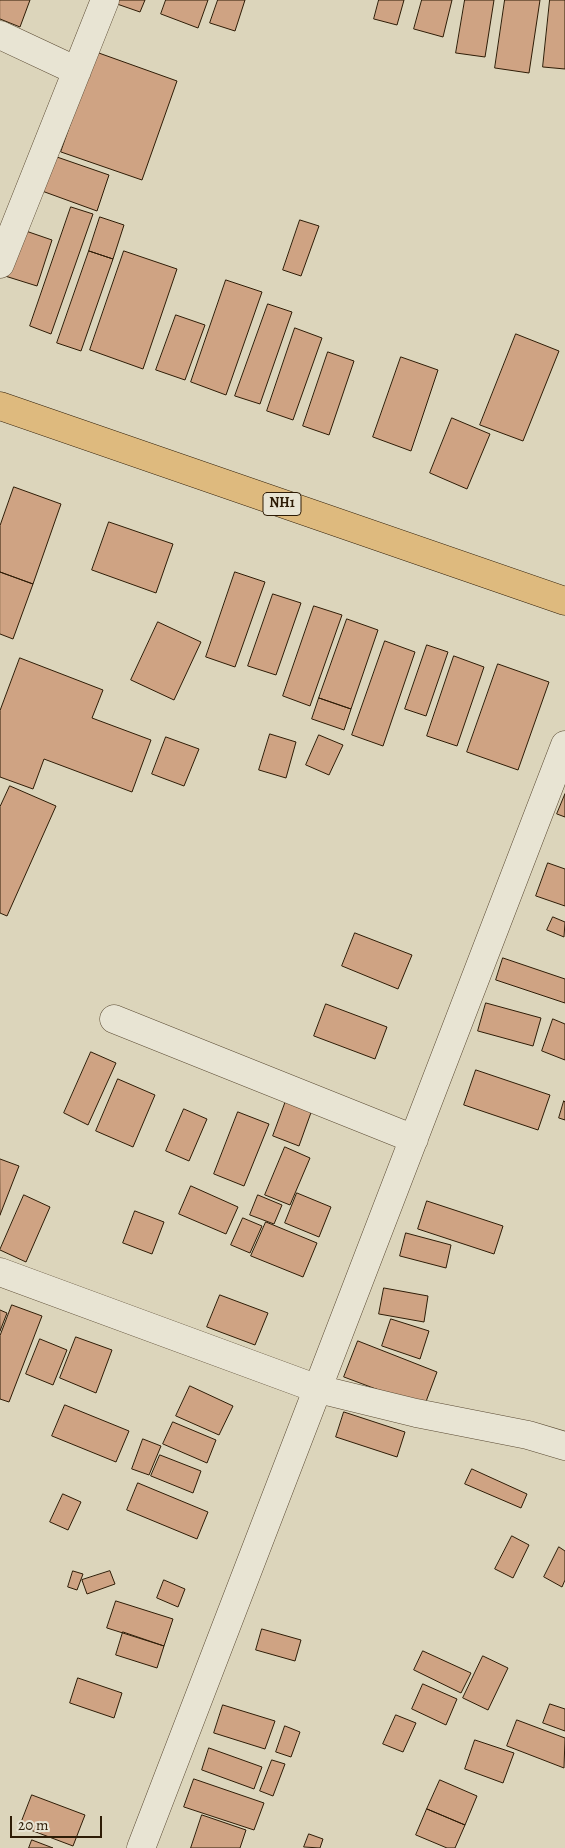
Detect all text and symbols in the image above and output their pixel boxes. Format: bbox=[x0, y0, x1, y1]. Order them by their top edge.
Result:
road number: NH1 bbox=[263, 492, 301, 516]
scale bar bbox=[12, 1806, 105, 1838]
text: 20 m bbox=[18, 1815, 49, 1835]

